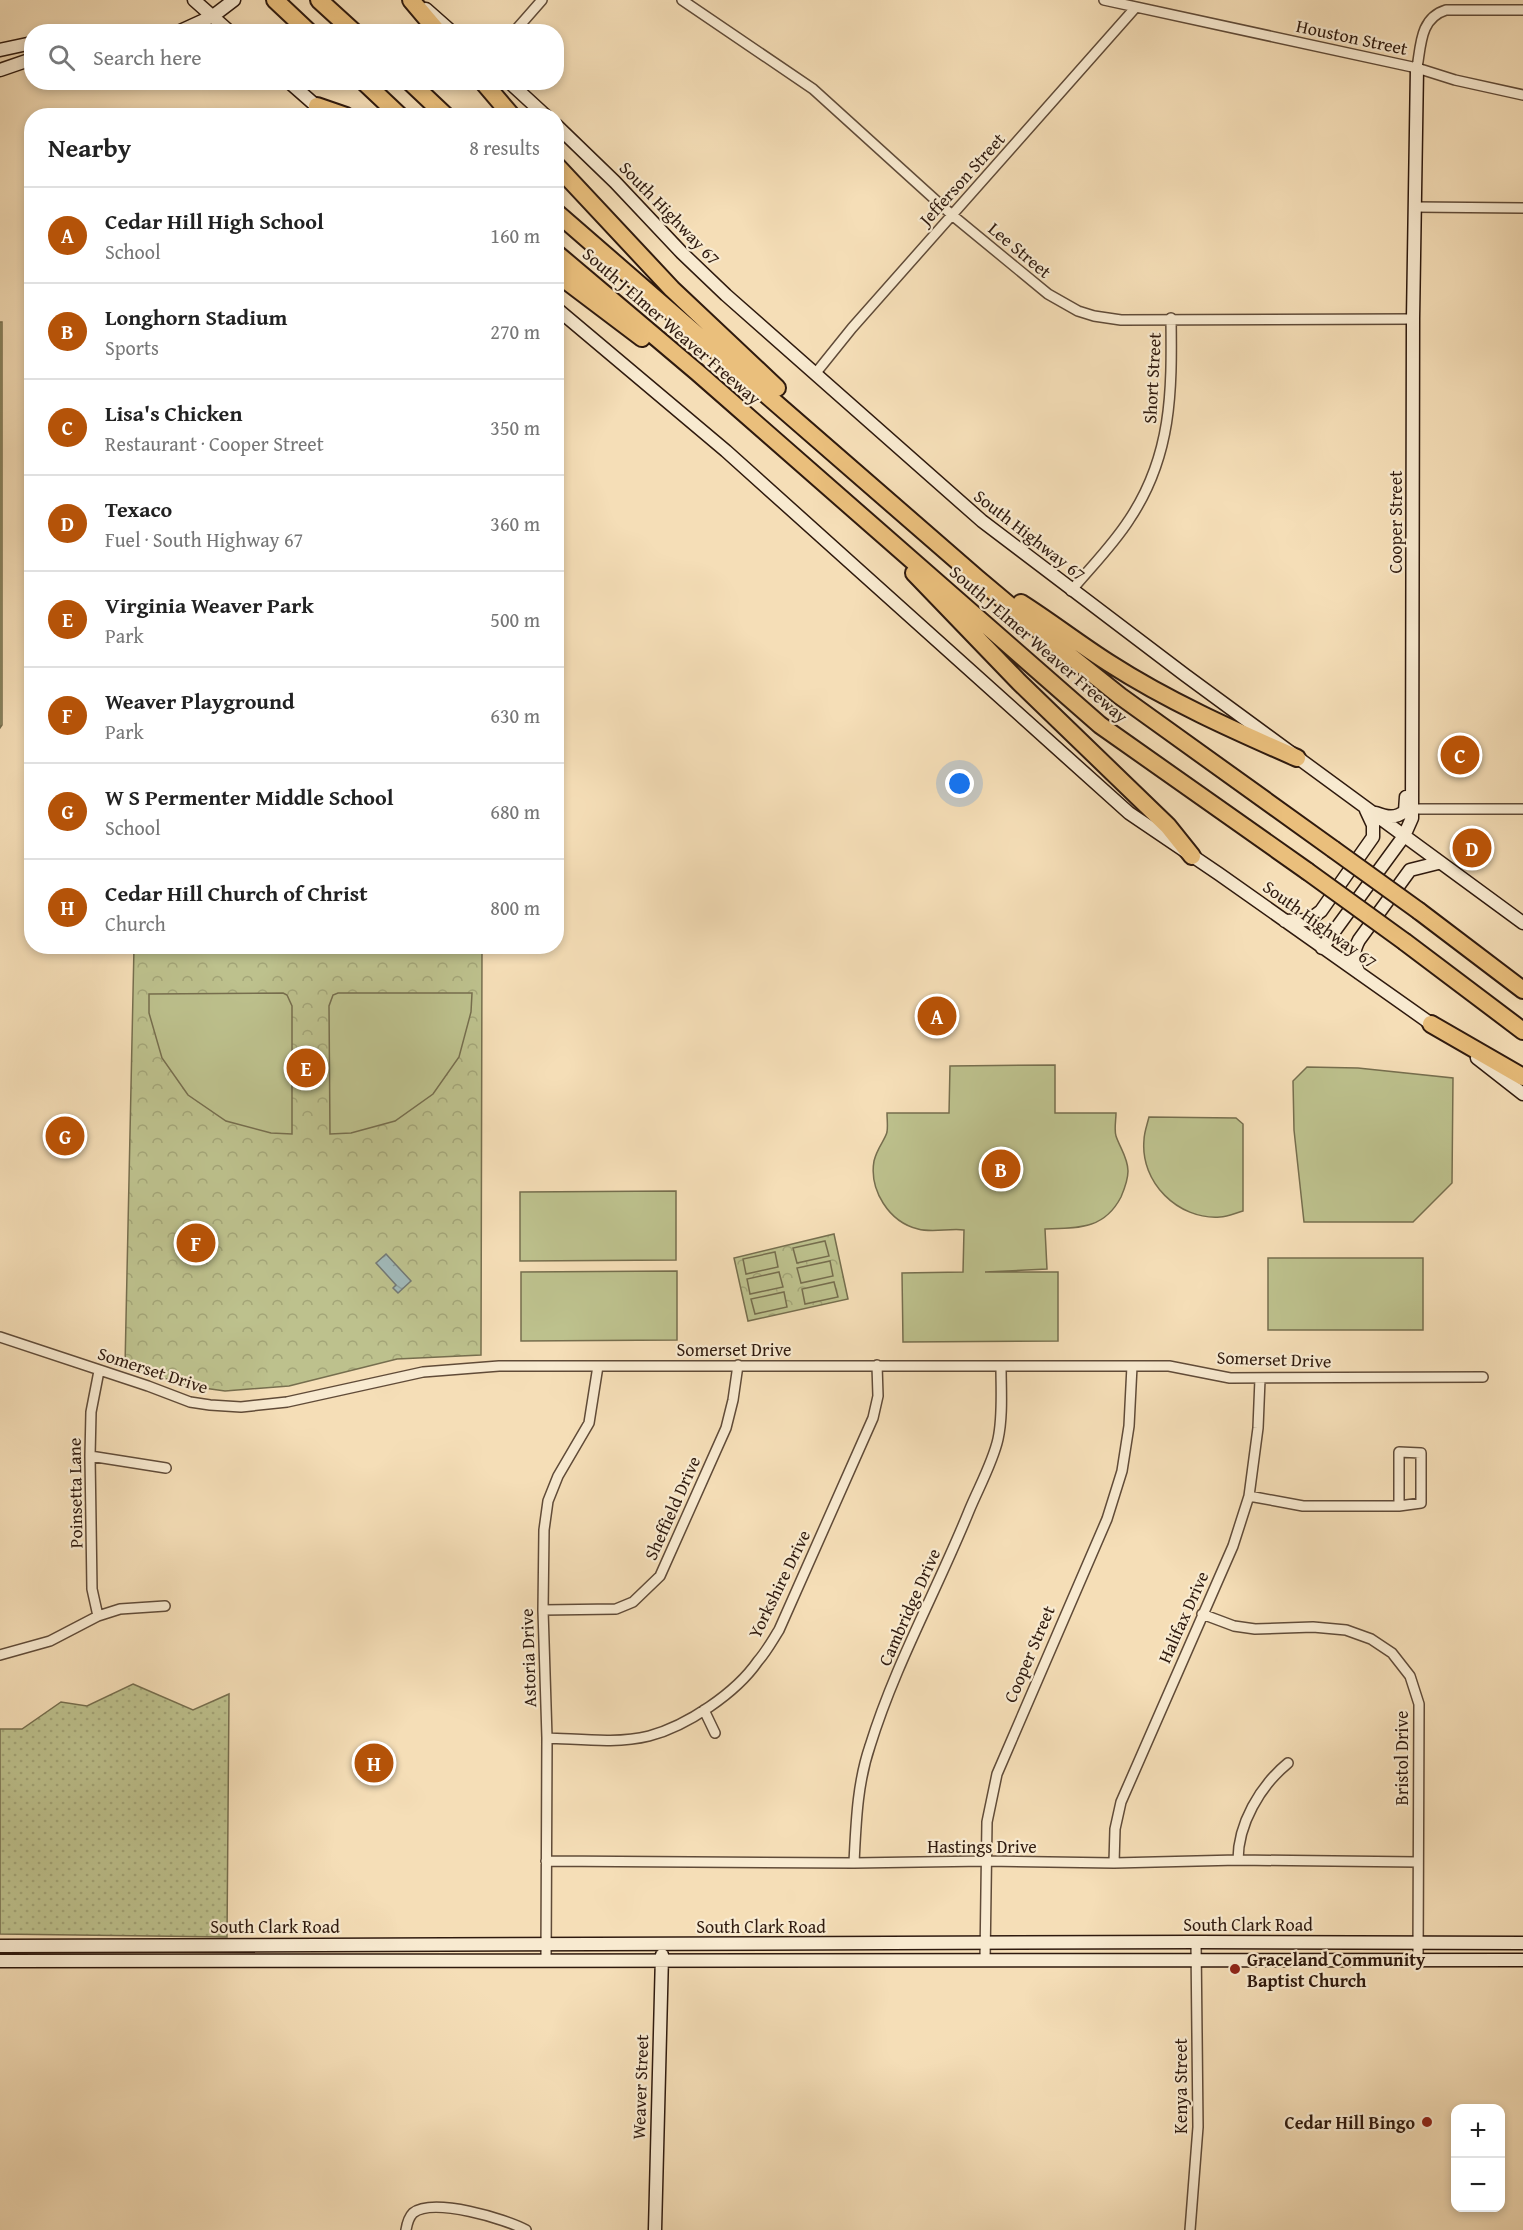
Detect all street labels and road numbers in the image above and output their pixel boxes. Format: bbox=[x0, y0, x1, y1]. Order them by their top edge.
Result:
street label: Houston Street bbox=[1294, 12, 1411, 62]
street label: Jefferson Street bbox=[911, 126, 1012, 233]
street label: South Highway 67 bbox=[613, 155, 727, 271]
street label: Lee Street bbox=[983, 215, 1058, 285]
street label: South J Elmer Weaver Freeway bbox=[577, 241, 767, 411]
street label: Short Street bbox=[1136, 331, 1168, 424]
street label: Cooper Street bbox=[1382, 470, 1409, 574]
street label: South Highway 67 bbox=[968, 483, 1092, 587]
street label: South J Elmer Weaver Freeway bbox=[944, 559, 1134, 729]
street label: South Highway 67 bbox=[1257, 873, 1383, 975]
street label: Somerset Drive bbox=[677, 1336, 791, 1363]
street label: Somerset Drive bbox=[94, 1339, 212, 1401]
street label: Somerset Drive bbox=[1216, 1344, 1332, 1374]
street label: Poinsetta Lane bbox=[61, 1437, 89, 1549]
street label: Sheffield Drive bbox=[637, 1452, 707, 1564]
street label: Yorkshire Drive bbox=[741, 1525, 817, 1643]
street label: Cambridge Drive bbox=[871, 1544, 947, 1670]
street label: Halifax Drive bbox=[1151, 1567, 1215, 1667]
street label: Cooper Street bbox=[996, 1601, 1062, 1707]
street label: Astoria Drive bbox=[513, 1608, 543, 1708]
street label: Bristol Drive bbox=[1388, 1711, 1415, 1805]
street label: Hastings Drive bbox=[927, 1833, 1037, 1860]
street label: South Clark Road bbox=[1183, 1911, 1313, 1938]
street label: South Clark Road bbox=[210, 1913, 340, 1940]
street label: South Clark Road bbox=[696, 1913, 826, 1940]
street label: Weaver Street bbox=[625, 2033, 655, 2140]
street label: Kenya Street bbox=[1167, 2037, 1194, 2134]

